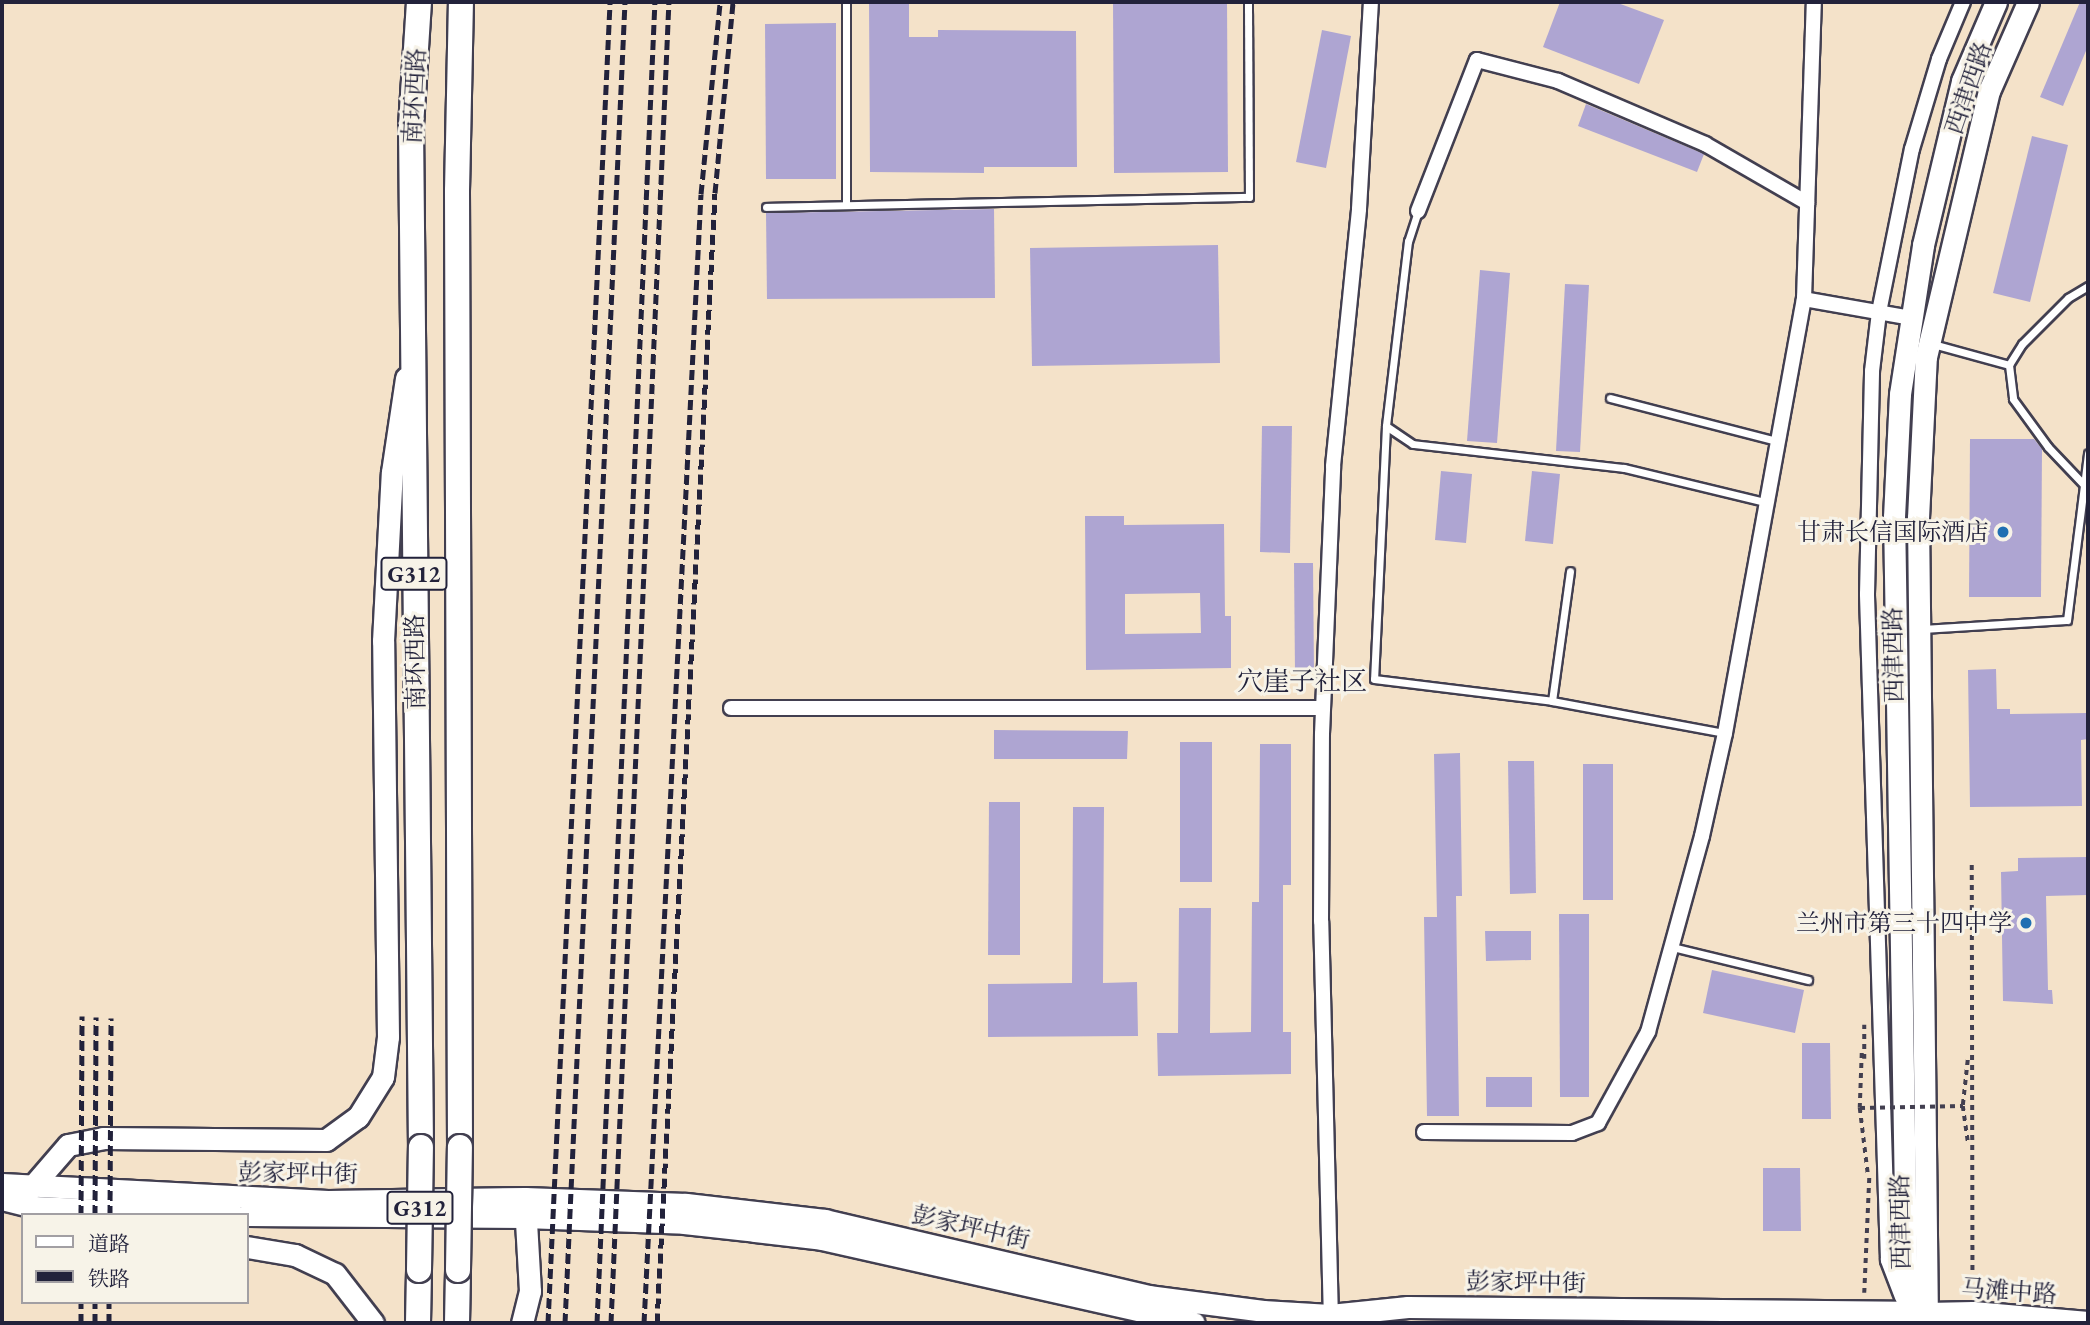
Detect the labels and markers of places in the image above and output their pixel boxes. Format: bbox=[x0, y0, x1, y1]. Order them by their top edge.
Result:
place label: 甘肃长信国际酒店 bbox=[1797, 518, 1989, 546]
marker: 甘肃长信国际酒店 bbox=[1995, 524, 2011, 540]
place label: 兰州市第三十四中学 bbox=[1796, 909, 2012, 937]
marker: 兰州市第三十四中学 bbox=[2018, 915, 2034, 931]

